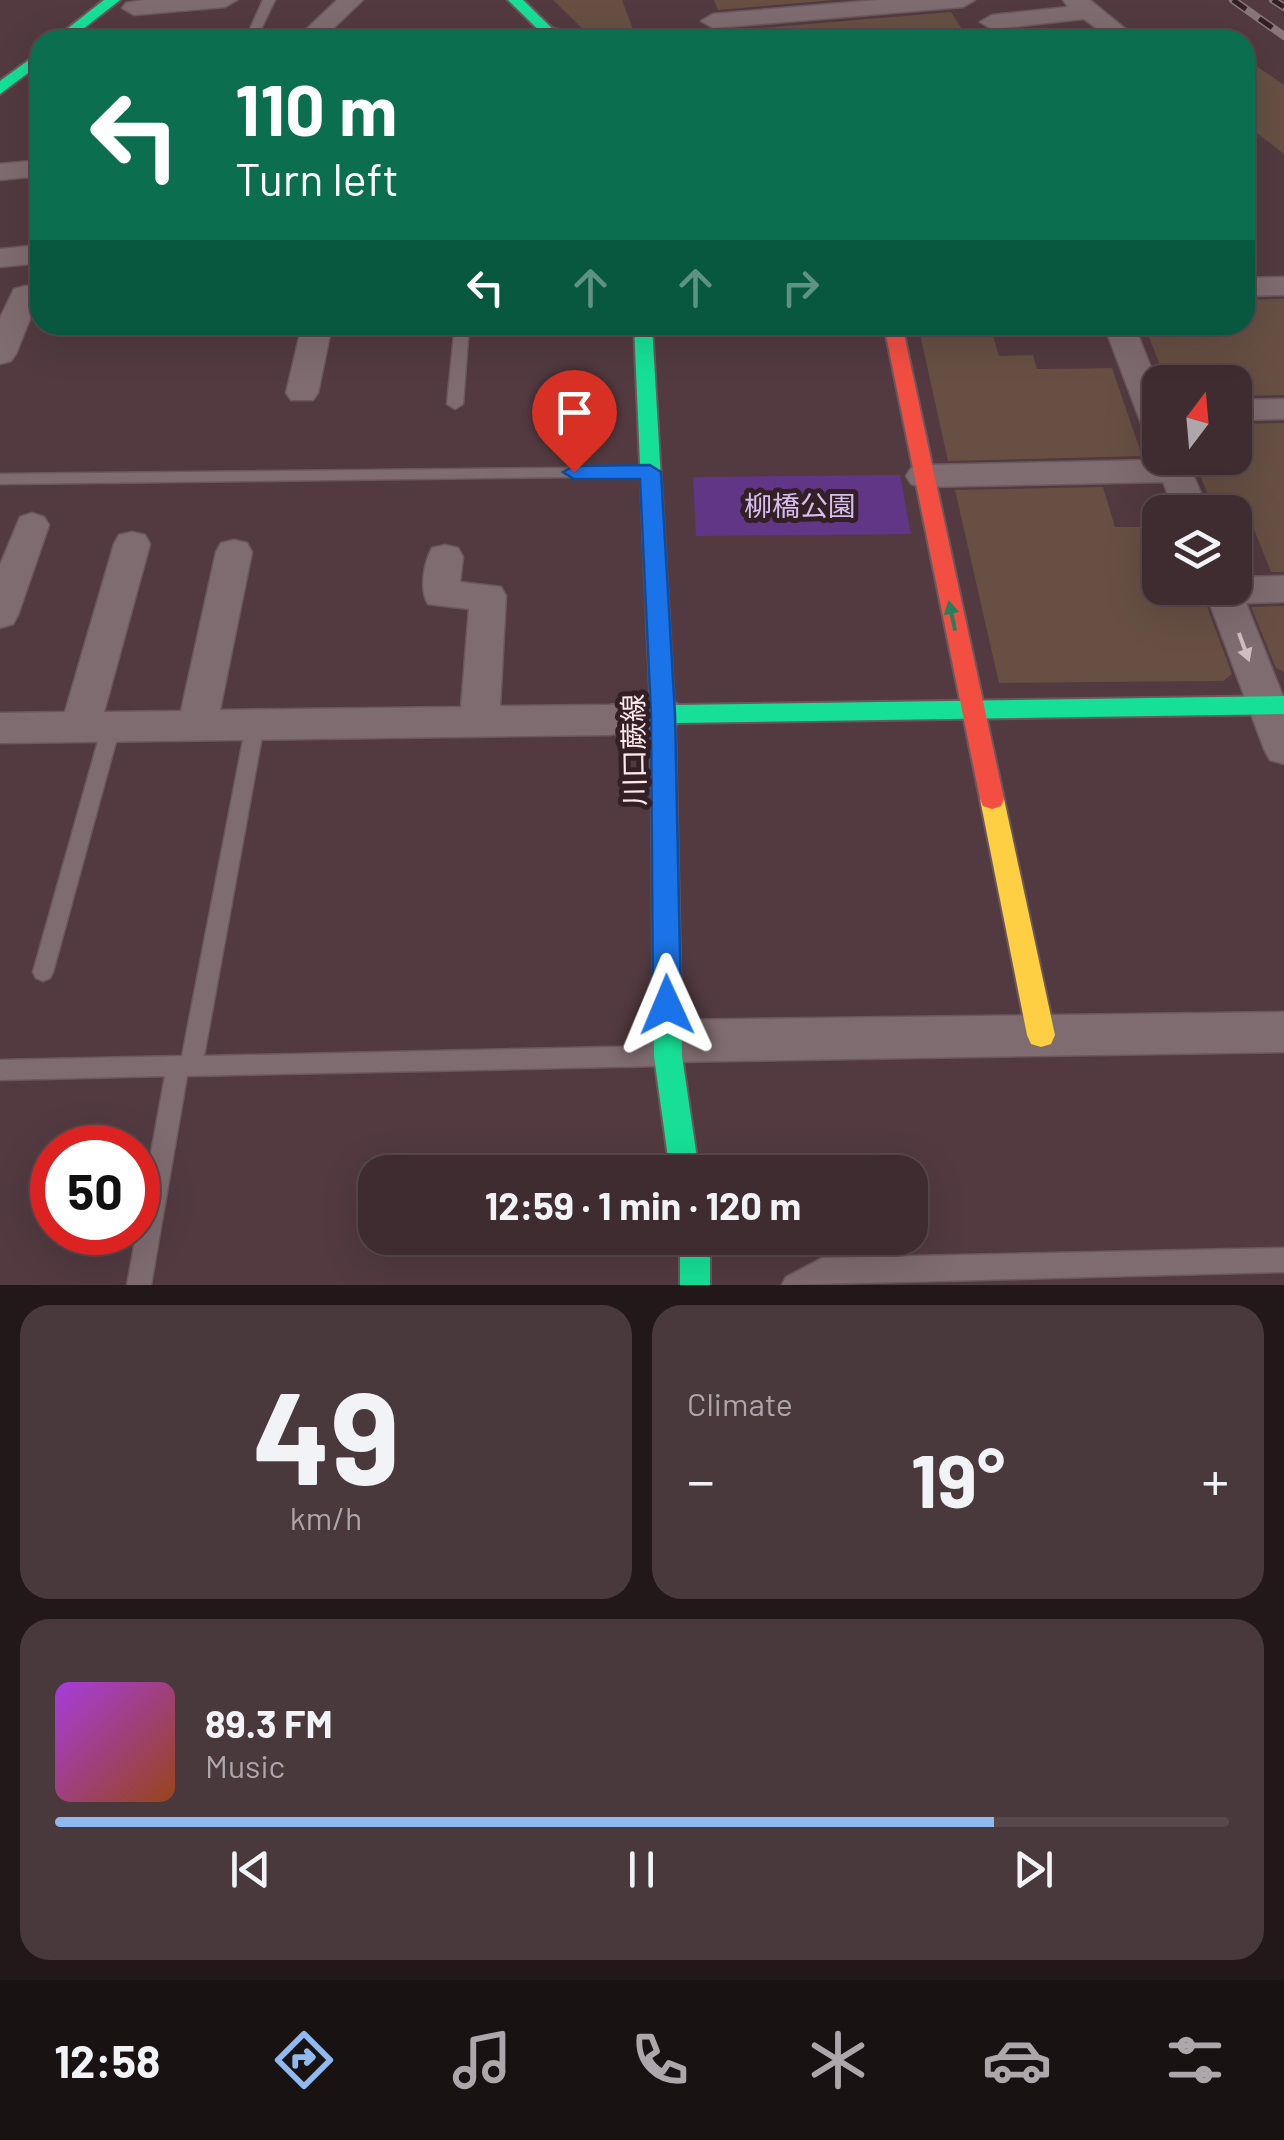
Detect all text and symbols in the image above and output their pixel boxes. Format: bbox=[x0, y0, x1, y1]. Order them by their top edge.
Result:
text: 110 m bbox=[235, 66, 397, 150]
icon: left bbox=[70, 70, 200, 200]
text: Turn left bbox=[235, 151, 399, 205]
icon: left bbox=[458, 260, 513, 315]
icon: ahead bbox=[563, 260, 618, 315]
icon: ahead bbox=[668, 260, 723, 315]
icon: right bbox=[773, 260, 828, 315]
north arrow bbox=[1142, 365, 1252, 475]
map controls bbox=[1142, 365, 1252, 605]
pin bbox=[532, 370, 617, 473]
icon: arrive bbox=[547, 385, 602, 440]
park label: 柳橋公園 bbox=[744, 488, 856, 522]
button: layers bbox=[1142, 495, 1252, 605]
one-way arrow bbox=[944, 600, 960, 631]
one-way arrow bbox=[1237, 632, 1252, 662]
street label: 川口蕨線 bbox=[615, 694, 651, 806]
position arrow bbox=[615, 953, 719, 1057]
speed limit sign: 50 bbox=[30, 1125, 160, 1255]
text: 12:59 · 1 min · 120 m bbox=[485, 1182, 801, 1228]
text: 49 bbox=[252, 1355, 400, 1511]
text: Climate bbox=[687, 1384, 793, 1422]
text: 19° bbox=[911, 1433, 1005, 1523]
text: − bbox=[687, 1446, 715, 1512]
text: + bbox=[1201, 1446, 1229, 1512]
text: km/h bbox=[290, 1498, 362, 1536]
text: 89.3 FM bbox=[205, 1700, 333, 1746]
text: Music bbox=[205, 1746, 285, 1784]
icon: previous bbox=[223, 1842, 278, 1897]
icon: pause bbox=[614, 1842, 669, 1897]
icon: next bbox=[1006, 1842, 1061, 1897]
icon: directions bbox=[269, 2025, 339, 2095]
icon: music bbox=[447, 2025, 517, 2095]
icon: phone bbox=[625, 2025, 695, 2095]
icon: climate bbox=[803, 2025, 873, 2095]
icon: car bbox=[982, 2025, 1052, 2095]
icon: filters bbox=[1160, 2025, 1230, 2095]
text: 12:58 bbox=[54, 2033, 160, 2087]

